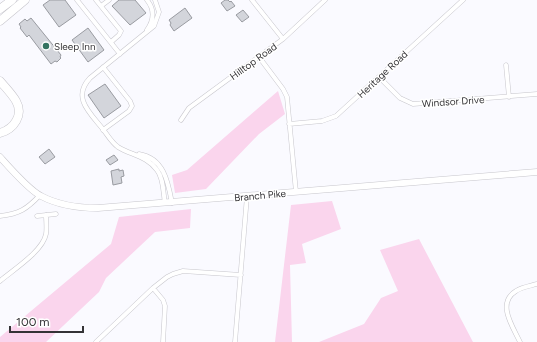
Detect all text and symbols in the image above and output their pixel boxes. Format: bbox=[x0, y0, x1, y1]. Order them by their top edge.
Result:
place label: Sleep Inn bbox=[54, 40, 96, 53]
street label: Hilltop Road bbox=[227, 40, 280, 83]
marker: Sleep Inn bbox=[41, 41, 51, 51]
street label: Heritage Road bbox=[354, 48, 410, 101]
street label: Windsor Drive bbox=[421, 93, 485, 110]
street label: Branch Pike bbox=[234, 187, 287, 204]
scale bar bbox=[10, 308, 83, 334]
text: 100 m bbox=[16, 315, 50, 329]

